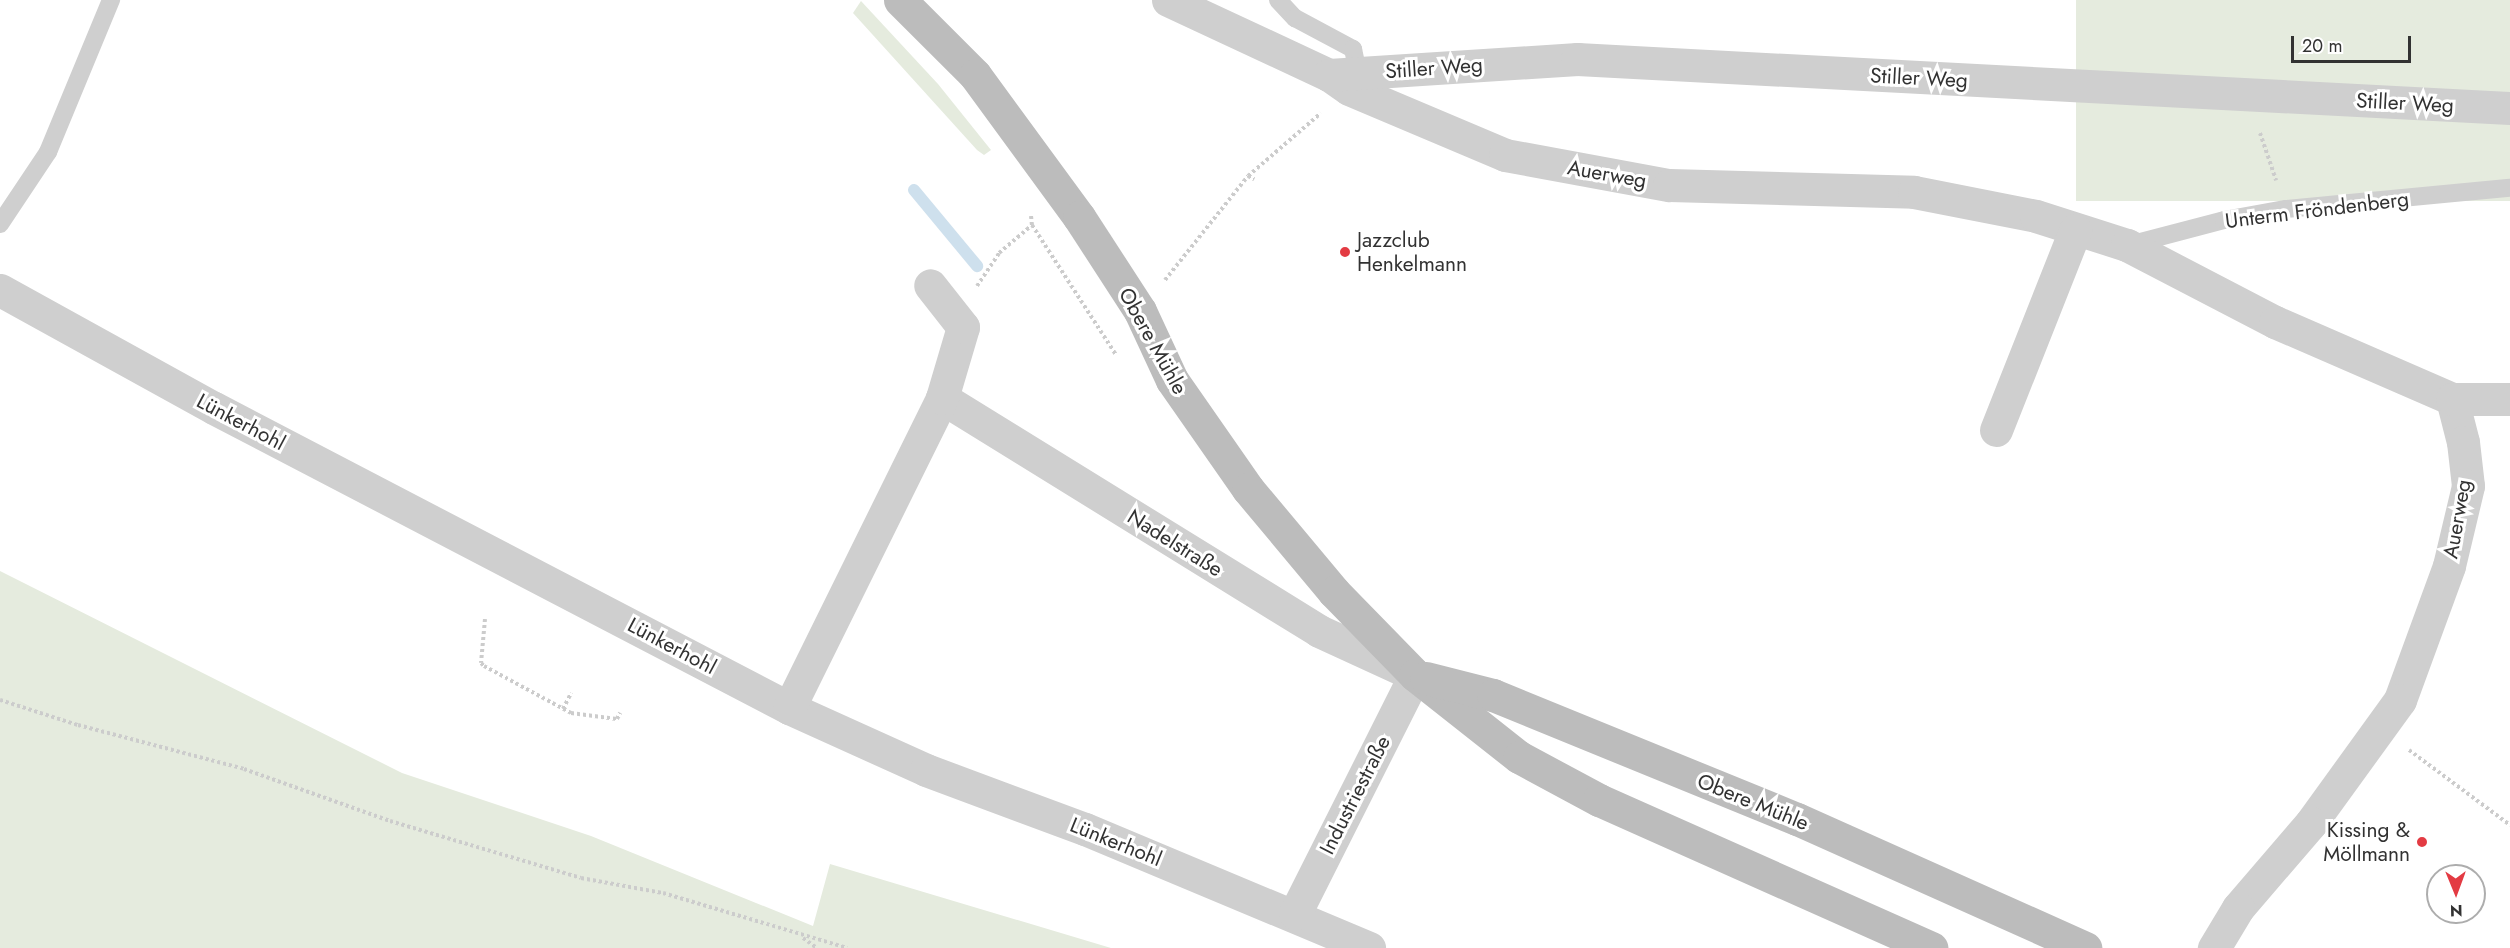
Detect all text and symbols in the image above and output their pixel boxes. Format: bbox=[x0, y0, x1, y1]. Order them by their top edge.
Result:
scale bar bbox=[2294, 24, 2414, 62]
text: 20 m bbox=[2302, 33, 2342, 59]
street label: Stiller Weg bbox=[1384, 52, 1484, 84]
street label: Stiller Weg bbox=[1869, 63, 1969, 93]
street label: Stiller Weg bbox=[2355, 88, 2455, 118]
street label: Auerweg bbox=[1565, 155, 1649, 193]
street label: Unterm Fröndenberg bbox=[2224, 186, 2410, 234]
place label: Jazzclub Henkelmann bbox=[1357, 227, 1467, 277]
marker: Jazzclub Henkelmann bbox=[1338, 245, 1352, 259]
street label: Obere Mühle bbox=[1113, 283, 1193, 399]
street label: Lünkerhohl bbox=[192, 388, 290, 456]
street label: Auerweg bbox=[2438, 477, 2476, 561]
street label: Nadelstraße bbox=[1123, 504, 1227, 582]
street label: Lünkerhohl bbox=[623, 612, 721, 680]
street label: Industriestraße bbox=[1314, 732, 1396, 858]
street label: Obere Mühle bbox=[1694, 768, 1812, 836]
street label: Lünkerhohl bbox=[1066, 812, 1166, 872]
place label: Kissing & Möllmann bbox=[2323, 817, 2410, 867]
marker: Kissing & Möllmann bbox=[2415, 835, 2429, 849]
north arrow bbox=[2426, 864, 2486, 924]
text: N bbox=[2450, 899, 2463, 922]

